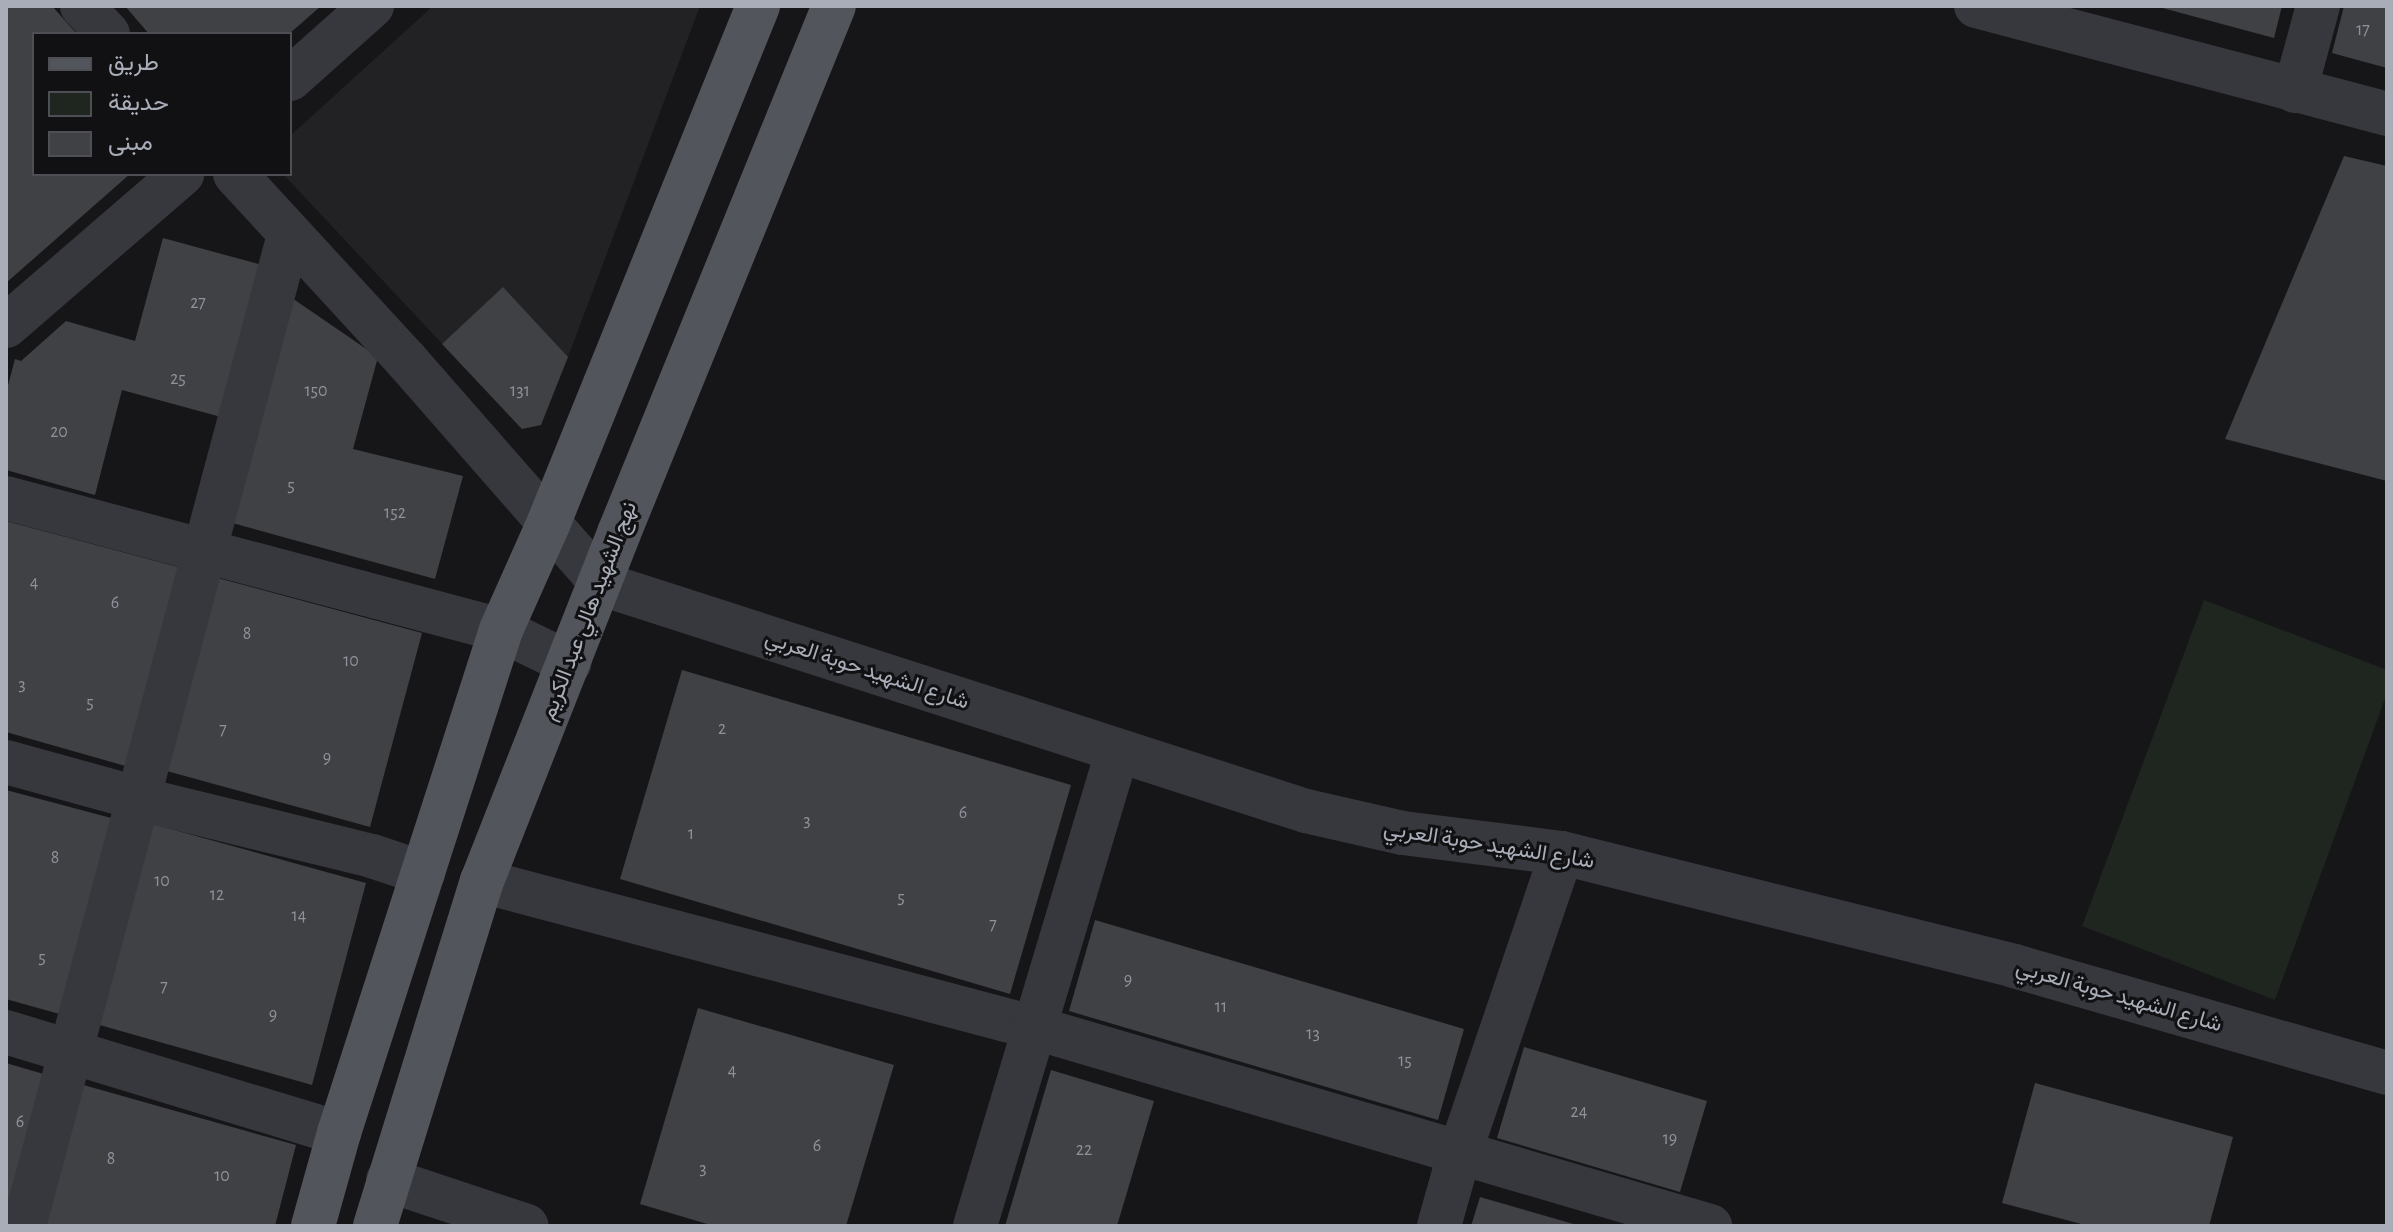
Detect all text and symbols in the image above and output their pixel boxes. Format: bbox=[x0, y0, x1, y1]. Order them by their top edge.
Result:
house number: 17 bbox=[2356, 19, 2370, 41]
legend bbox=[32, 32, 292, 176]
text: طريق bbox=[108, 51, 159, 75]
text: حديقة bbox=[108, 91, 169, 115]
text: مبنى bbox=[108, 131, 153, 155]
house number: 27 bbox=[190, 292, 206, 314]
house number: 25 bbox=[170, 368, 186, 390]
house number: 150 bbox=[304, 380, 328, 402]
house number: 131 bbox=[510, 380, 530, 402]
house number: 20 bbox=[50, 421, 68, 443]
house number: 5 bbox=[287, 475, 295, 497]
street label: نهج الشهيد هالي عبد الكريم bbox=[535, 498, 643, 724]
house number: 152 bbox=[384, 502, 406, 524]
house number: 4 bbox=[30, 572, 38, 594]
house number: 6 bbox=[111, 592, 119, 614]
house number: 8 bbox=[243, 623, 251, 645]
street label: شارع الشهيد حوبة العربي bbox=[762, 625, 972, 715]
house number: 10 bbox=[343, 650, 359, 672]
house number: 3 bbox=[18, 674, 26, 696]
house number: 5 bbox=[86, 692, 94, 714]
house number: 2 bbox=[718, 718, 726, 740]
house number: 7 bbox=[219, 719, 227, 741]
house number: 9 bbox=[323, 747, 331, 769]
house number: 6 bbox=[959, 802, 967, 824]
house number: 3 bbox=[803, 810, 811, 832]
street label: شارع الشهيد حوبة العربي bbox=[1382, 815, 1596, 875]
house number: 1 bbox=[688, 823, 694, 845]
house number: 8 bbox=[51, 847, 59, 869]
house number: 10 bbox=[154, 870, 170, 892]
house number: 12 bbox=[210, 884, 224, 906]
house number: 5 bbox=[897, 887, 905, 909]
house number: 14 bbox=[292, 905, 306, 927]
house number: 7 bbox=[989, 914, 997, 936]
house number: 5 bbox=[38, 947, 46, 969]
street label: شارع الشهيد حوبة العربي bbox=[2013, 954, 2225, 1038]
house number: 9 bbox=[1124, 969, 1132, 991]
house number: 7 bbox=[160, 976, 168, 998]
house number: 11 bbox=[1215, 996, 1227, 1018]
house number: 9 bbox=[269, 1004, 277, 1026]
house number: 13 bbox=[1306, 1023, 1320, 1045]
house number: 15 bbox=[1398, 1050, 1412, 1072]
house number: 4 bbox=[728, 1060, 736, 1082]
house number: 24 bbox=[1571, 1101, 1587, 1123]
house number: 6 bbox=[16, 1111, 24, 1133]
house number: 19 bbox=[1663, 1128, 1677, 1150]
house number: 6 bbox=[813, 1135, 821, 1157]
house number: 22 bbox=[1076, 1139, 1092, 1161]
house number: 8 bbox=[107, 1148, 115, 1170]
house number: 3 bbox=[699, 1158, 707, 1180]
house number: 10 bbox=[214, 1165, 230, 1187]

